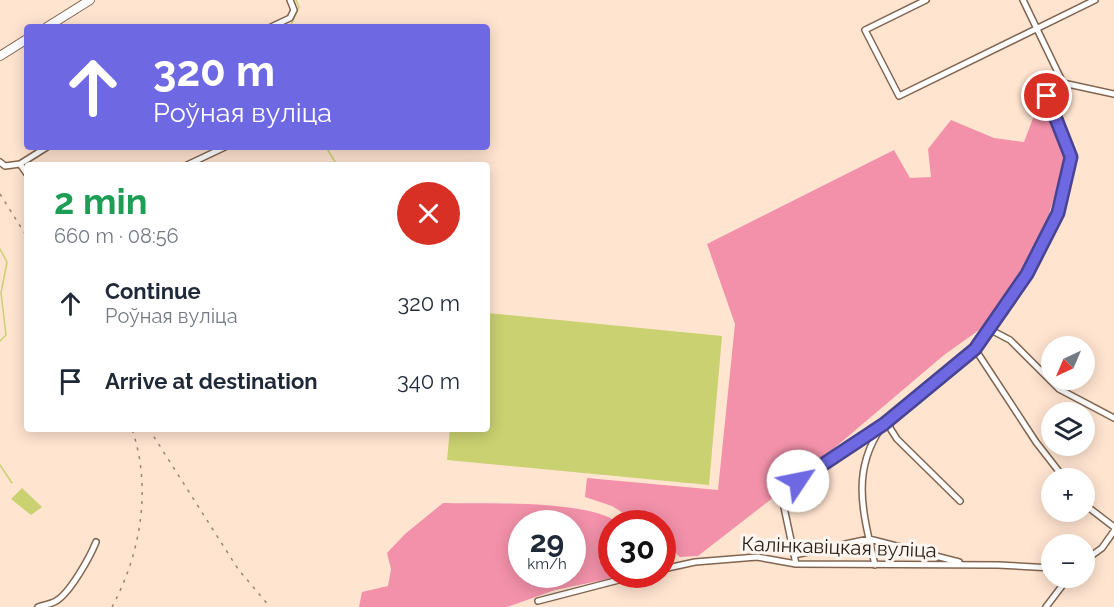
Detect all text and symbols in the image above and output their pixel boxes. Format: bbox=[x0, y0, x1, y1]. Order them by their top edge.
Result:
text: 320 m bbox=[153, 47, 275, 96]
icon: ahead bbox=[54, 48, 132, 126]
pin bbox=[1021, 70, 1072, 121]
icon: arrive bbox=[1030, 79, 1063, 112]
text: Роўная вуліца bbox=[153, 97, 332, 128]
text: 2 min bbox=[54, 180, 147, 222]
button: close bbox=[397, 182, 460, 245]
text: 660 m · 08:56 bbox=[54, 224, 179, 248]
text: Continue bbox=[105, 278, 201, 304]
icon: ahead bbox=[54, 287, 87, 320]
text: 320 m bbox=[397, 290, 460, 316]
text: Роўная вуліца bbox=[105, 304, 238, 328]
north arrow bbox=[1041, 336, 1095, 390]
map controls bbox=[1041, 336, 1095, 588]
icon: arrive bbox=[54, 365, 87, 398]
text: Arrive at destination bbox=[105, 368, 318, 394]
text: 340 m bbox=[397, 368, 460, 394]
button: layers bbox=[1041, 402, 1095, 456]
position arrow bbox=[766, 449, 830, 513]
button: + bbox=[1041, 468, 1095, 522]
speed limit sign: 30 bbox=[598, 510, 676, 588]
text: 29 bbox=[530, 524, 564, 559]
street label: Калінкавіцкая вуліца bbox=[741, 532, 937, 562]
button: − bbox=[1041, 534, 1095, 588]
text: km/h bbox=[527, 555, 567, 573]

